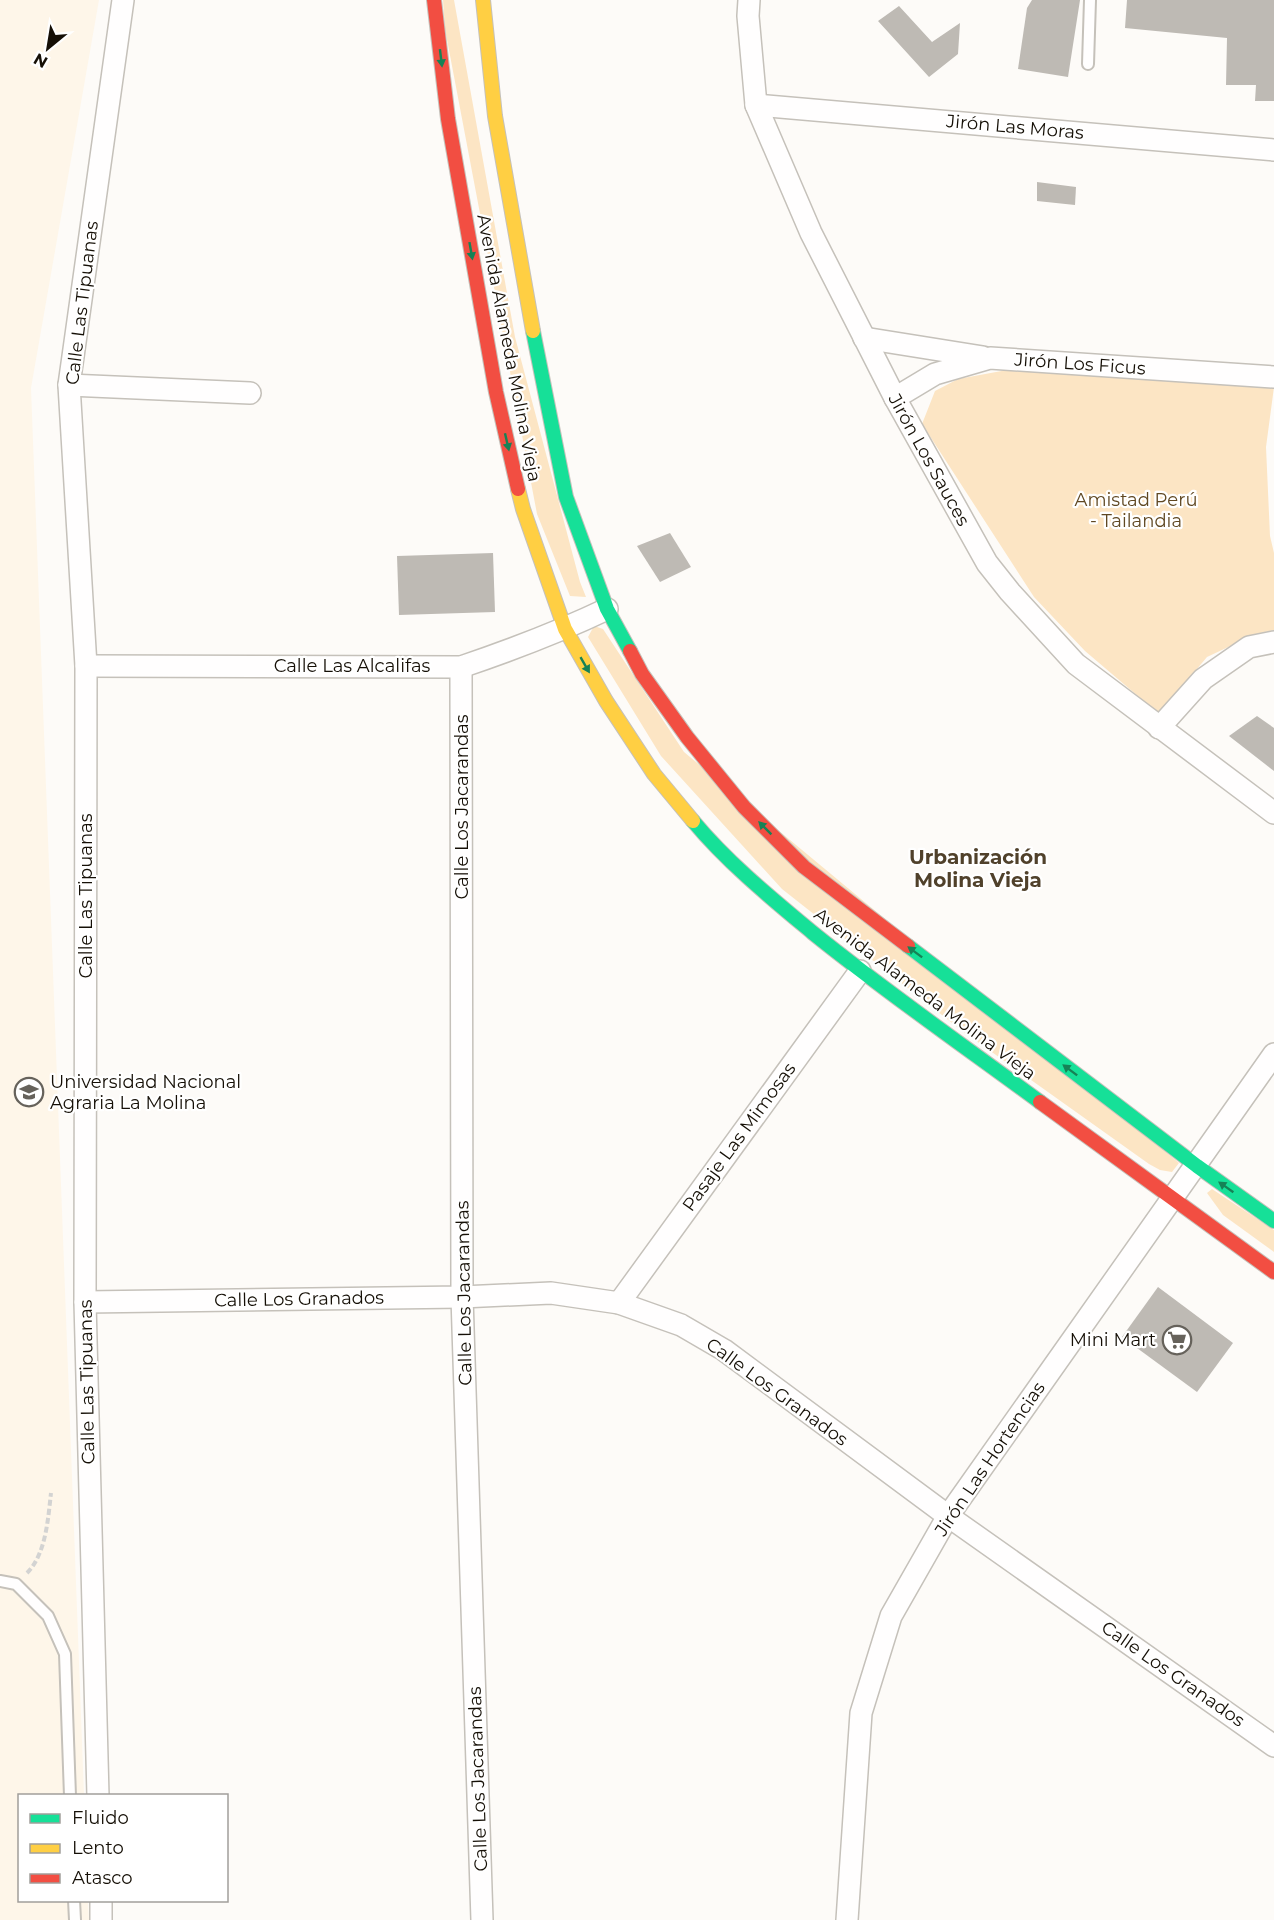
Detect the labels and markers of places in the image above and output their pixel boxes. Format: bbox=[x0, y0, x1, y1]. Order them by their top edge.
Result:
place label: Universidad Nacional Agraria La Molina bbox=[50, 1071, 241, 1114]
school or university icon: Universidad Nacional Agraria La Molina bbox=[13, 1076, 45, 1108]
supermarket icon: Mini Mart bbox=[1161, 1324, 1193, 1356]
place label: Mini Mart bbox=[1070, 1329, 1156, 1351]

